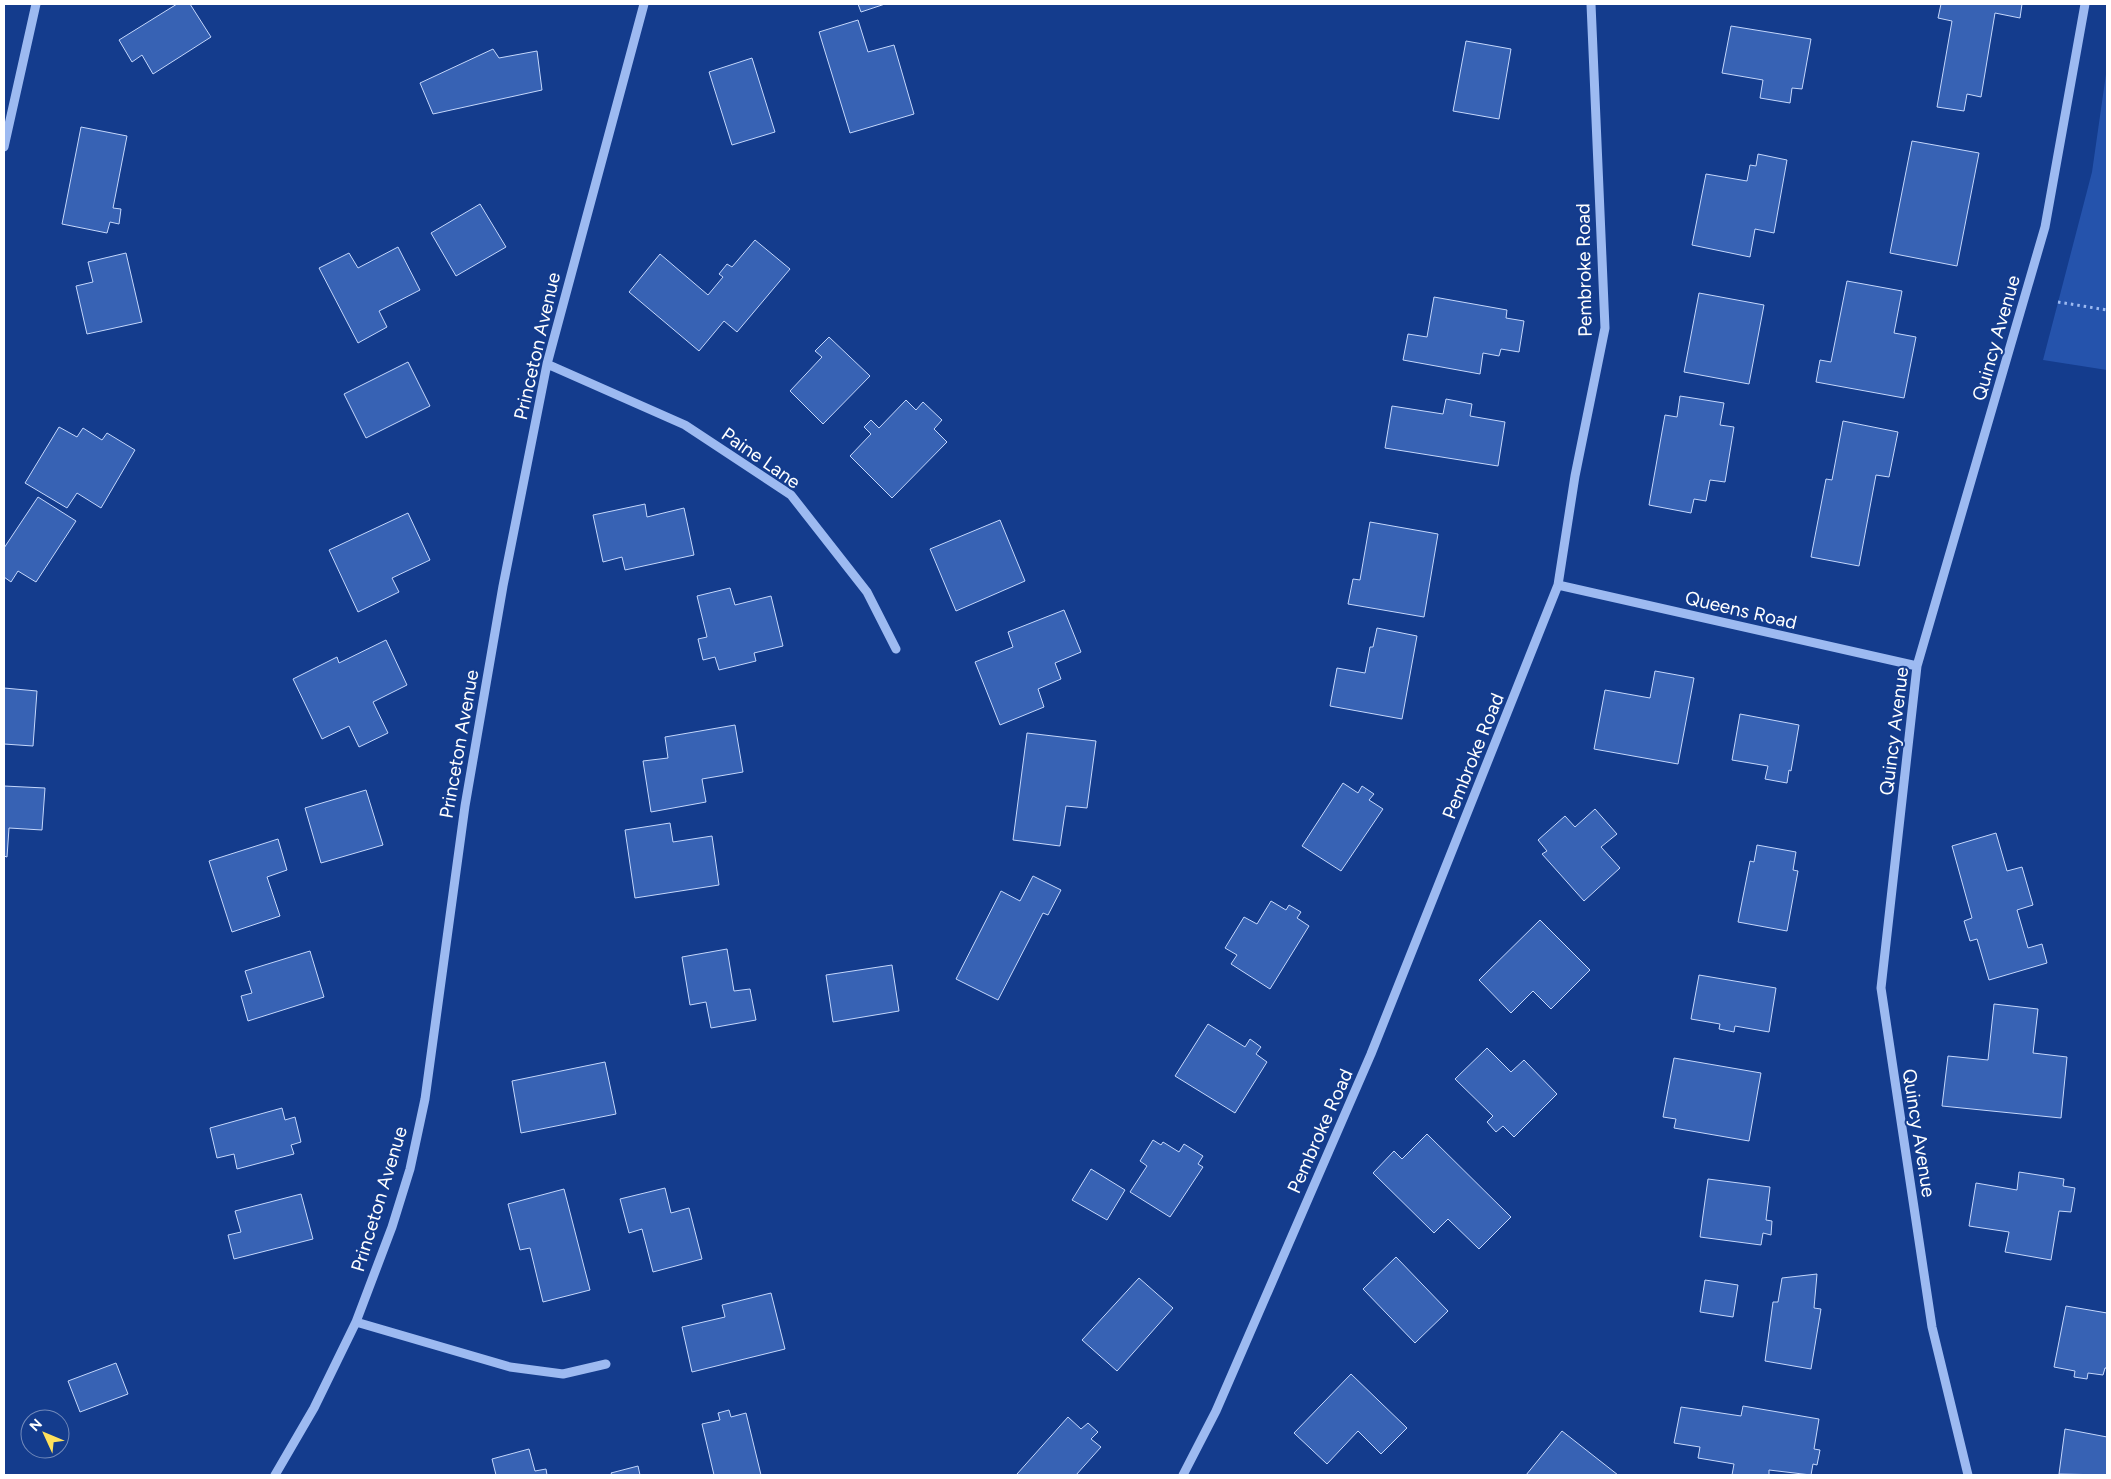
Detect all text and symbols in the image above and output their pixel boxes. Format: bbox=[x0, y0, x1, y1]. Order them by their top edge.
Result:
street label: Pembroke Road bbox=[1571, 203, 1597, 337]
street label: Princeton Avenue bbox=[509, 270, 565, 422]
street label: Quincy Avenue bbox=[1967, 273, 2025, 403]
street label: Paine Lane bbox=[717, 422, 805, 494]
street label: Queens Road bbox=[1683, 586, 1799, 634]
street label: Quincy Avenue bbox=[1875, 665, 1913, 797]
street label: Princeton Avenue bbox=[435, 668, 483, 820]
street label: Pembroke Road bbox=[1437, 690, 1509, 822]
street label: Pembroke Road bbox=[1282, 1065, 1358, 1197]
street label: Quincy Avenue bbox=[1898, 1067, 1940, 1199]
street label: Princeton Avenue bbox=[346, 1124, 412, 1274]
north arrow bbox=[20, 1409, 70, 1459]
text: N bbox=[26, 1416, 46, 1435]

